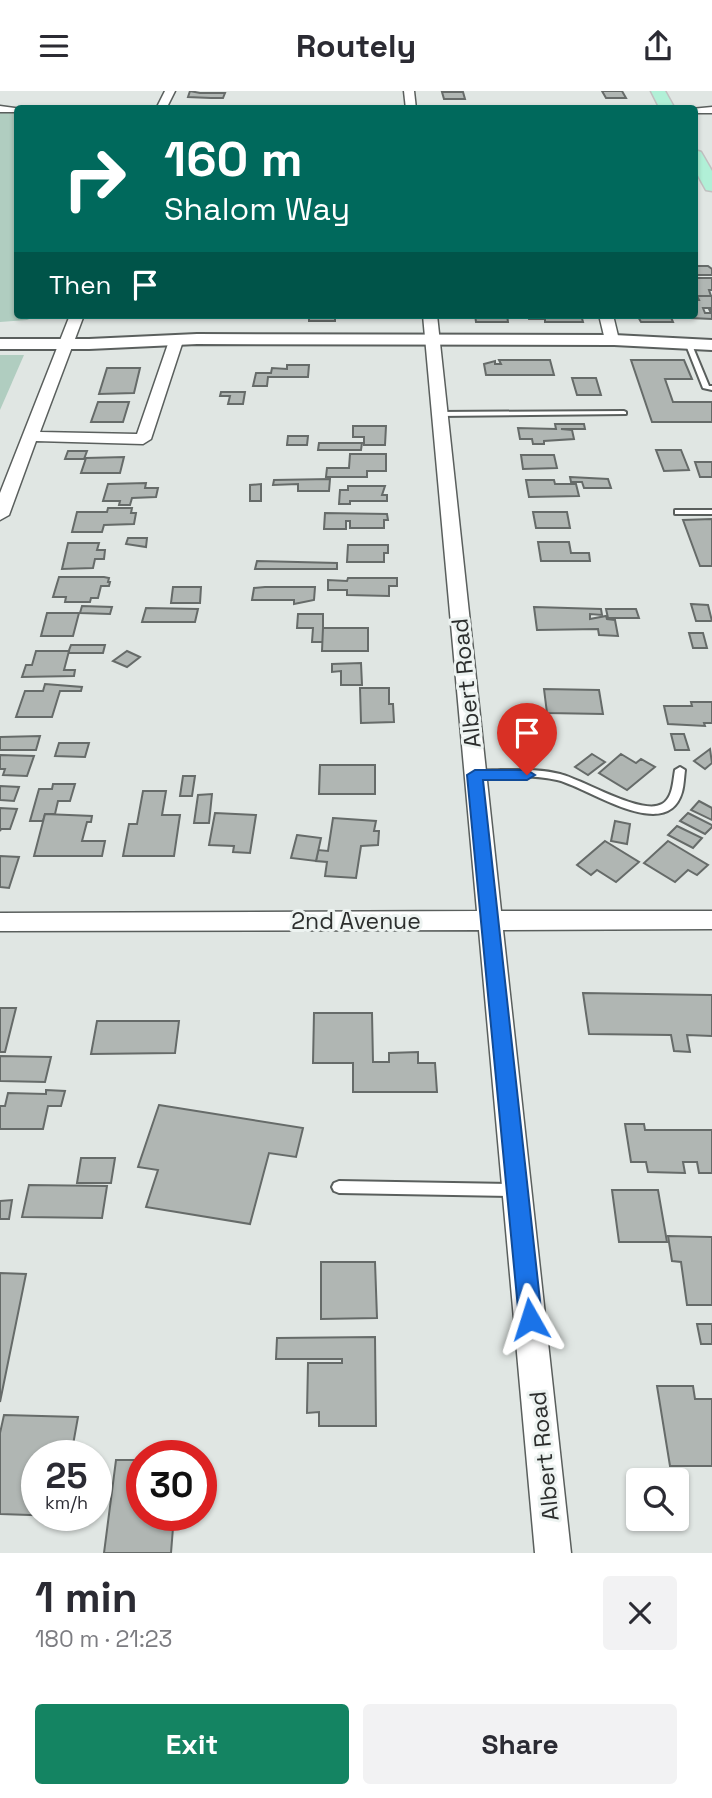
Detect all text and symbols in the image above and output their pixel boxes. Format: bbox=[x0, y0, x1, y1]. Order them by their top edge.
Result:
text: Routely bbox=[296, 26, 416, 66]
icon: menu bbox=[35, 27, 73, 65]
icon: share bbox=[639, 27, 677, 65]
text: 160 m bbox=[164, 128, 302, 190]
icon: right bbox=[49, 133, 140, 224]
text: Shalom Way bbox=[164, 189, 350, 229]
icon: arrive bbox=[126, 266, 164, 304]
text: Then bbox=[49, 268, 112, 302]
street label: Albert Road bbox=[444, 617, 488, 749]
pin bbox=[497, 703, 557, 775]
icon: arrive bbox=[508, 714, 546, 752]
street label: 2nd Avenue bbox=[291, 906, 421, 936]
position arrow bbox=[493, 1282, 567, 1356]
street label: Albert Road bbox=[522, 1390, 566, 1522]
speed limit sign: 30 bbox=[126, 1440, 217, 1531]
text: 25 bbox=[46, 1454, 87, 1498]
map controls bbox=[626, 1468, 689, 1531]
button: search bbox=[626, 1468, 689, 1531]
text: km/h bbox=[45, 1491, 88, 1514]
text: 1 min bbox=[35, 1571, 138, 1624]
button: close bbox=[603, 1576, 677, 1650]
text: 180 m · 21:23 bbox=[35, 1624, 172, 1654]
button: Exit bbox=[35, 1704, 349, 1784]
button: Share bbox=[363, 1704, 677, 1784]

